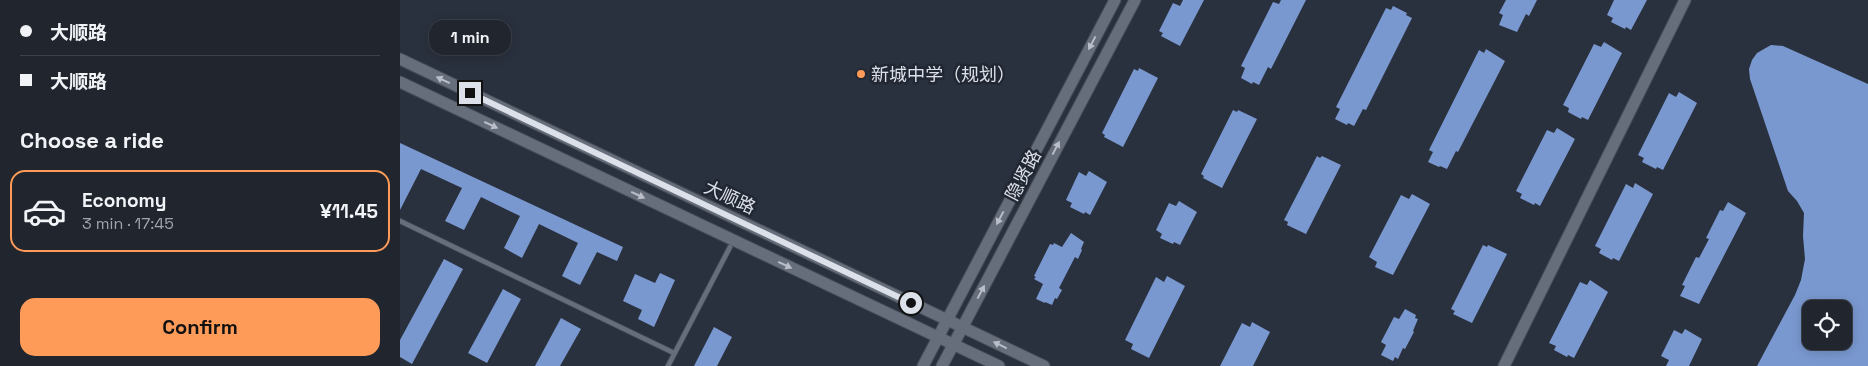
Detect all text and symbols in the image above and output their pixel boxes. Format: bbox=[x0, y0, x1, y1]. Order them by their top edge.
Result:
text: 大顺路 bbox=[50, 20, 107, 45]
callout: 1 min bbox=[429, 21, 511, 56]
text: 1 min bbox=[450, 27, 490, 48]
one-way arrow bbox=[1088, 36, 1096, 50]
place label: 新城中学（规划） bbox=[871, 63, 1015, 86]
marker: 新城中学（规划） bbox=[855, 68, 867, 80]
text: 大顺路 bbox=[50, 69, 107, 94]
one-way arrow bbox=[435, 75, 450, 84]
route end bbox=[459, 82, 481, 104]
one-way arrow bbox=[484, 121, 499, 130]
text: Choose a ride bbox=[20, 126, 164, 154]
one-way arrow bbox=[1052, 141, 1061, 155]
street label: 隐贤路 bbox=[1000, 146, 1046, 204]
street label: 大顺路 bbox=[701, 175, 759, 219]
text: Economy bbox=[82, 188, 166, 213]
icon: car bbox=[22, 189, 67, 234]
one-way arrow bbox=[631, 191, 645, 199]
text: ¥11.45 bbox=[320, 199, 378, 224]
one-way arrow bbox=[996, 211, 1004, 225]
text: 3 min · 17:45 bbox=[82, 213, 174, 234]
one-way arrow bbox=[778, 261, 792, 269]
one-way arrow bbox=[976, 285, 985, 298]
route start bbox=[900, 292, 922, 314]
button: Confirm bbox=[20, 298, 380, 356]
map controls bbox=[1802, 300, 1852, 350]
button: locate bbox=[1802, 300, 1852, 350]
one-way arrow bbox=[993, 341, 1007, 349]

